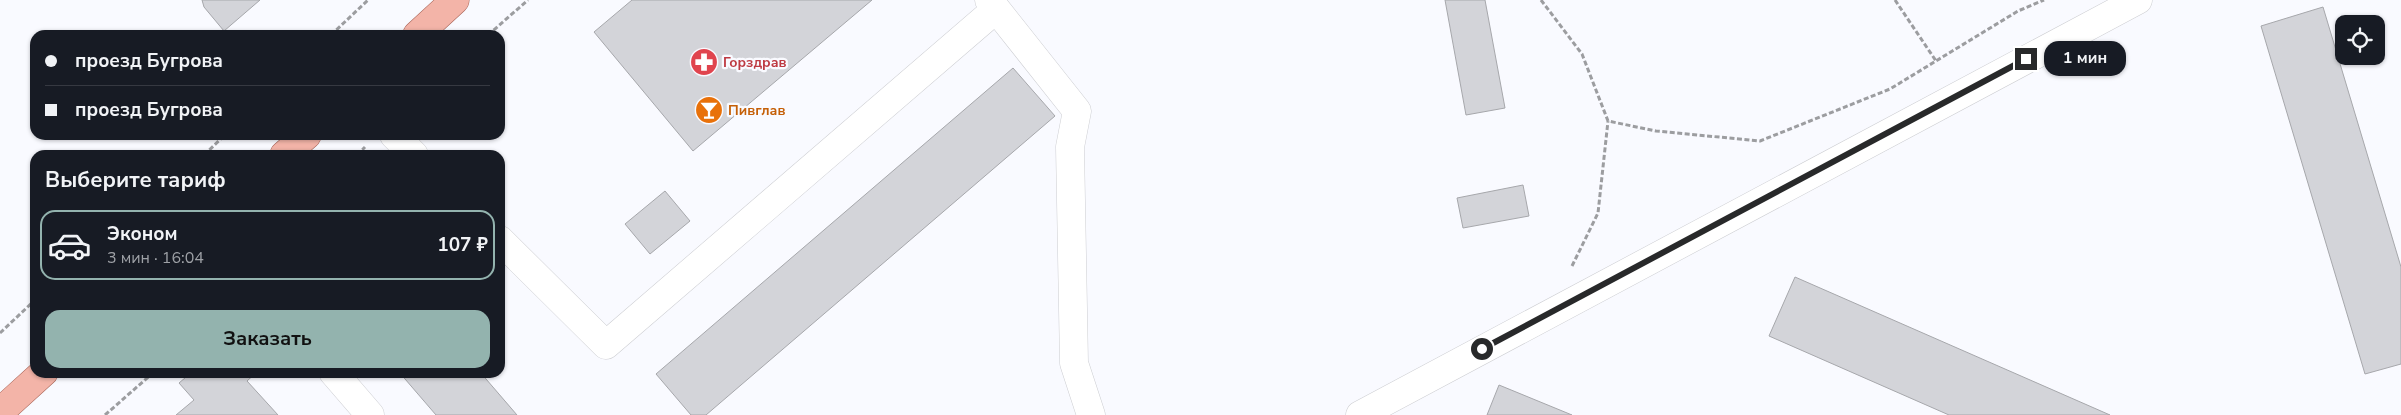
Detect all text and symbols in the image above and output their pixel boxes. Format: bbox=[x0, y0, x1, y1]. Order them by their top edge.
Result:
map controls bbox=[2335, 15, 2385, 65]
button: locate bbox=[2335, 15, 2385, 65]
callout: 1 мин bbox=[2044, 42, 2126, 76]
pharmacy icon: Горздрав bbox=[689, 47, 719, 77]
text: 1 мин bbox=[2063, 47, 2107, 69]
text: проезд Бугрова bbox=[75, 48, 223, 74]
route end bbox=[2015, 48, 2037, 70]
place label: Горздрав bbox=[723, 53, 787, 72]
bar icon: Пивглав bbox=[694, 95, 724, 125]
text: проезд Бугрова bbox=[75, 97, 223, 123]
place label: Пивглав bbox=[728, 101, 785, 120]
text: Выберите тариф bbox=[45, 165, 226, 195]
text: Эконом bbox=[107, 221, 178, 247]
icon: car bbox=[47, 223, 92, 268]
text: 107 ₽ bbox=[437, 232, 488, 258]
text: 3 мин · 16:04 bbox=[107, 247, 204, 269]
button: Заказать bbox=[45, 310, 490, 368]
route start bbox=[1471, 338, 1493, 360]

